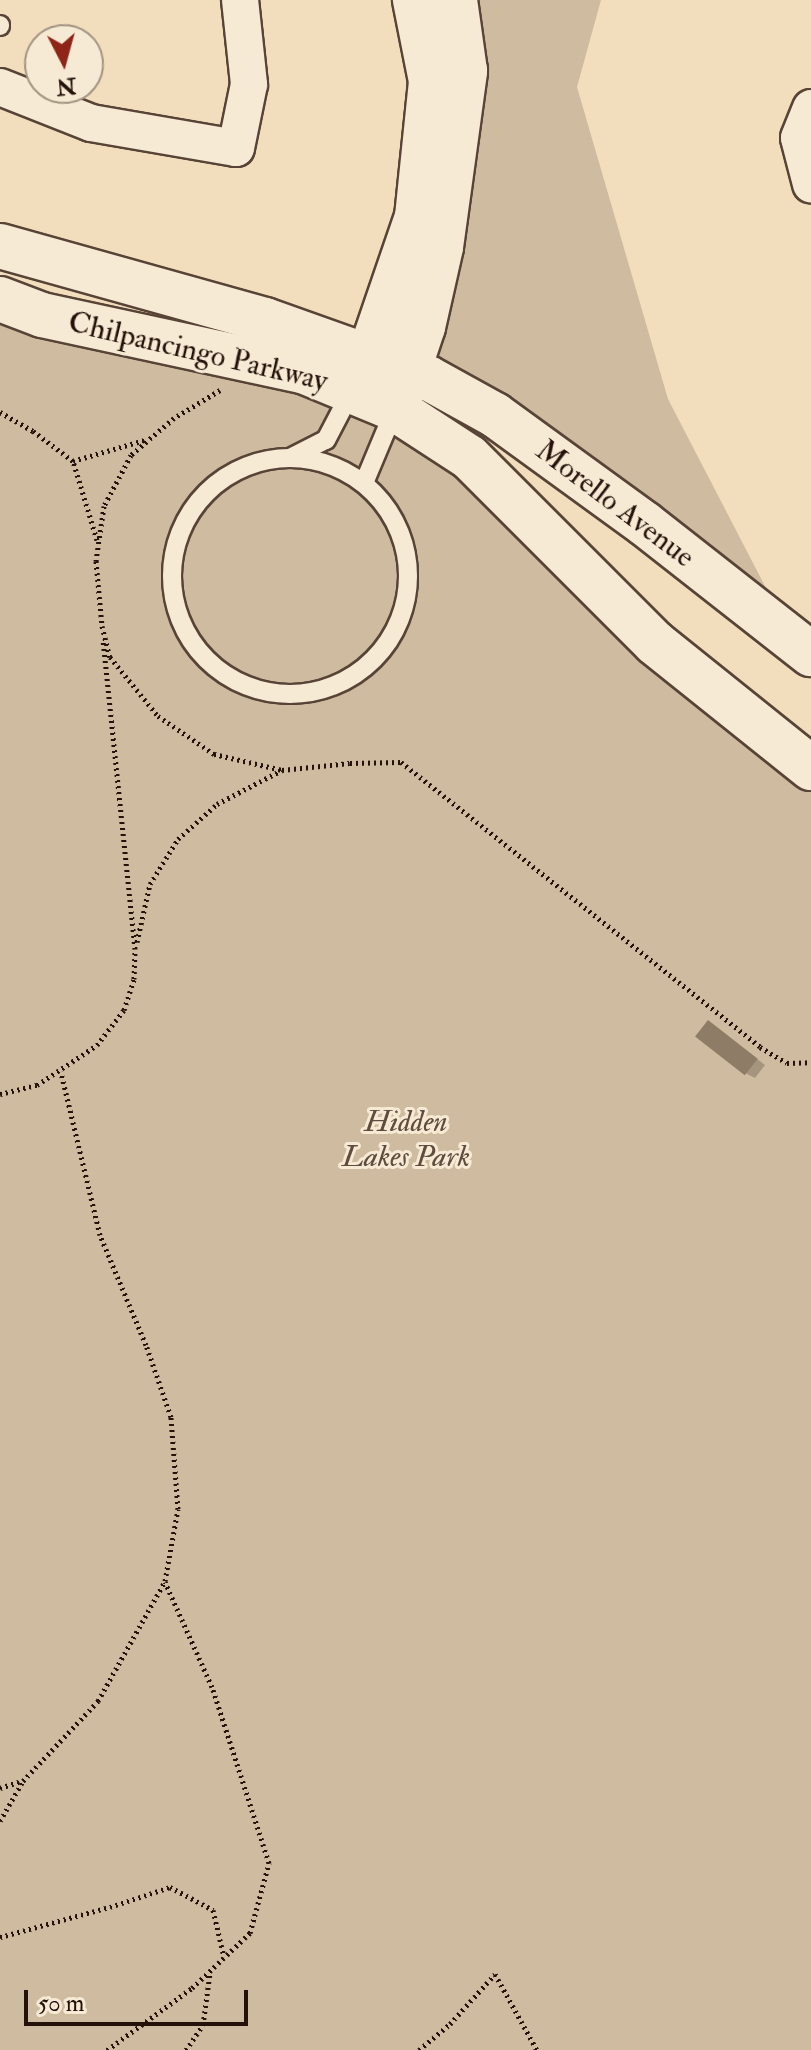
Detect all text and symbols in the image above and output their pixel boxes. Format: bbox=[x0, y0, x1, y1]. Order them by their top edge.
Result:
north arrow bbox=[24, 24, 104, 104]
text: N bbox=[55, 71, 78, 101]
street label: Chilpancingo Parkway bbox=[65, 305, 331, 399]
street label: Morello Avenue bbox=[529, 433, 701, 575]
park label: Hidden Lakes Park bbox=[342, 1104, 470, 1174]
scale bar bbox=[28, 1974, 252, 2024]
text: 50 m bbox=[38, 1988, 84, 2019]

